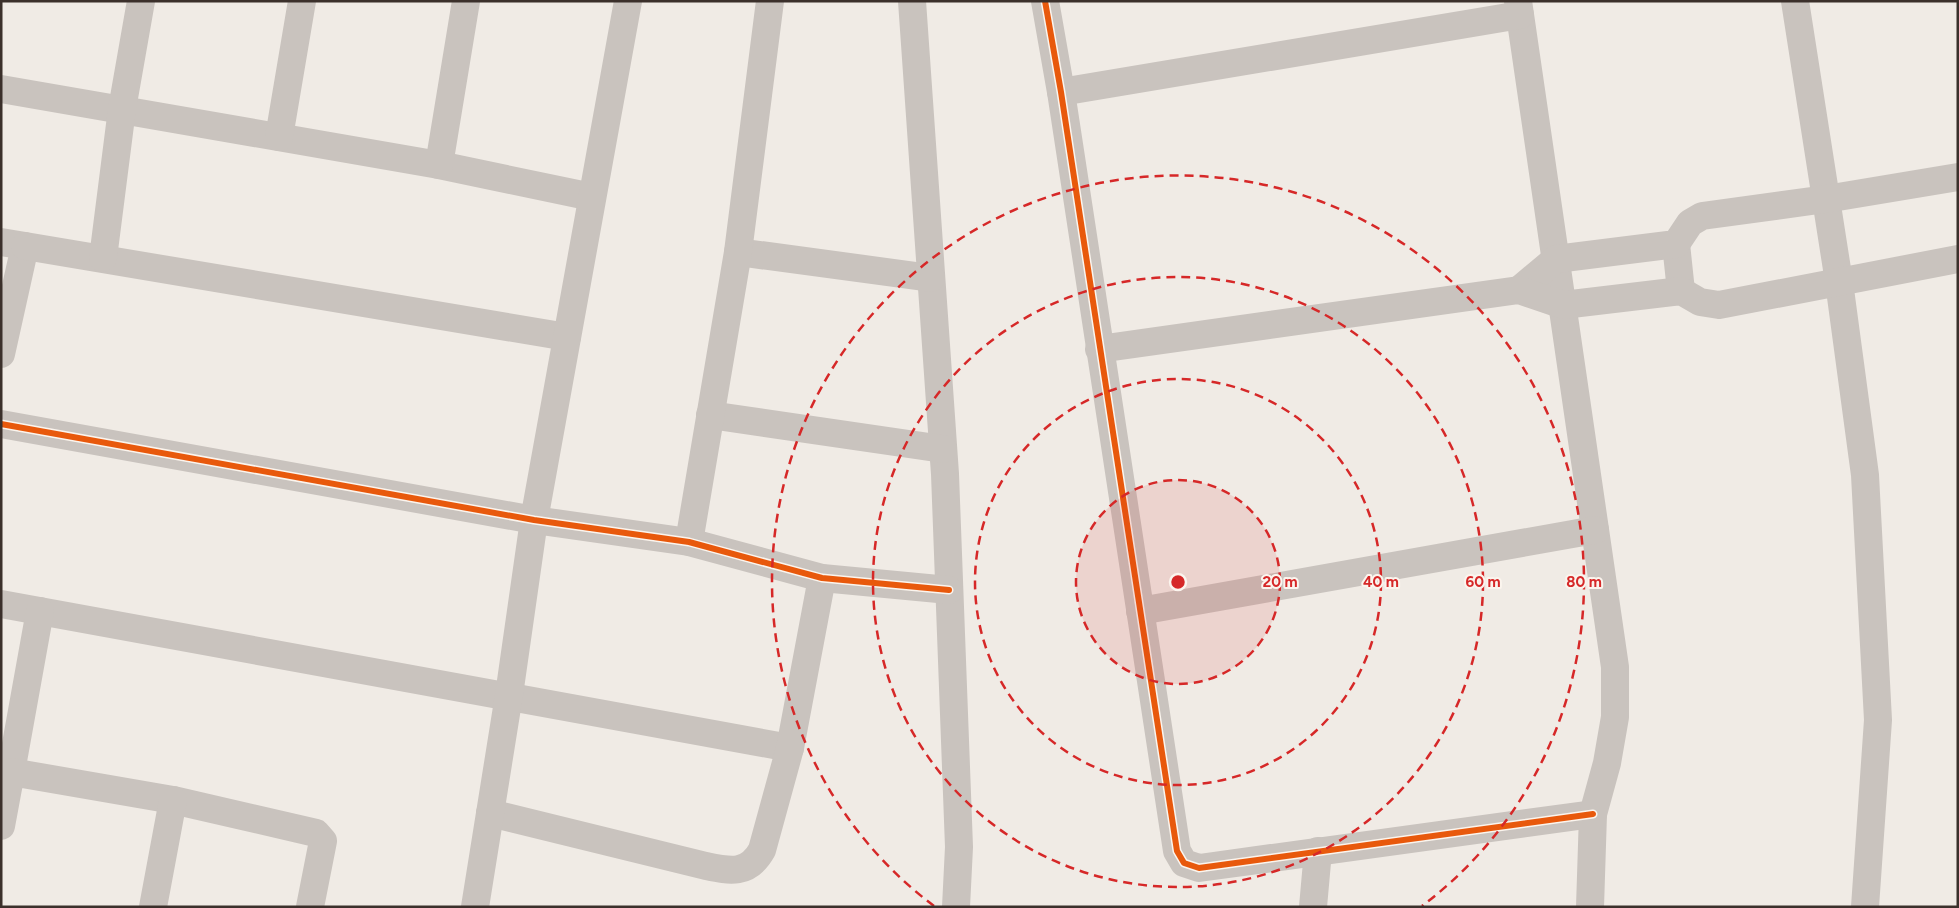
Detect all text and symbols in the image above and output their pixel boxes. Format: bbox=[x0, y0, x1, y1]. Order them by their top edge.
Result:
centre of rings bbox=[1169, 573, 1187, 591]
text: 20 m bbox=[1262, 573, 1298, 591]
text: 40 m bbox=[1363, 573, 1399, 591]
text: 60 m bbox=[1465, 573, 1501, 591]
text: 80 m bbox=[1566, 573, 1602, 591]

